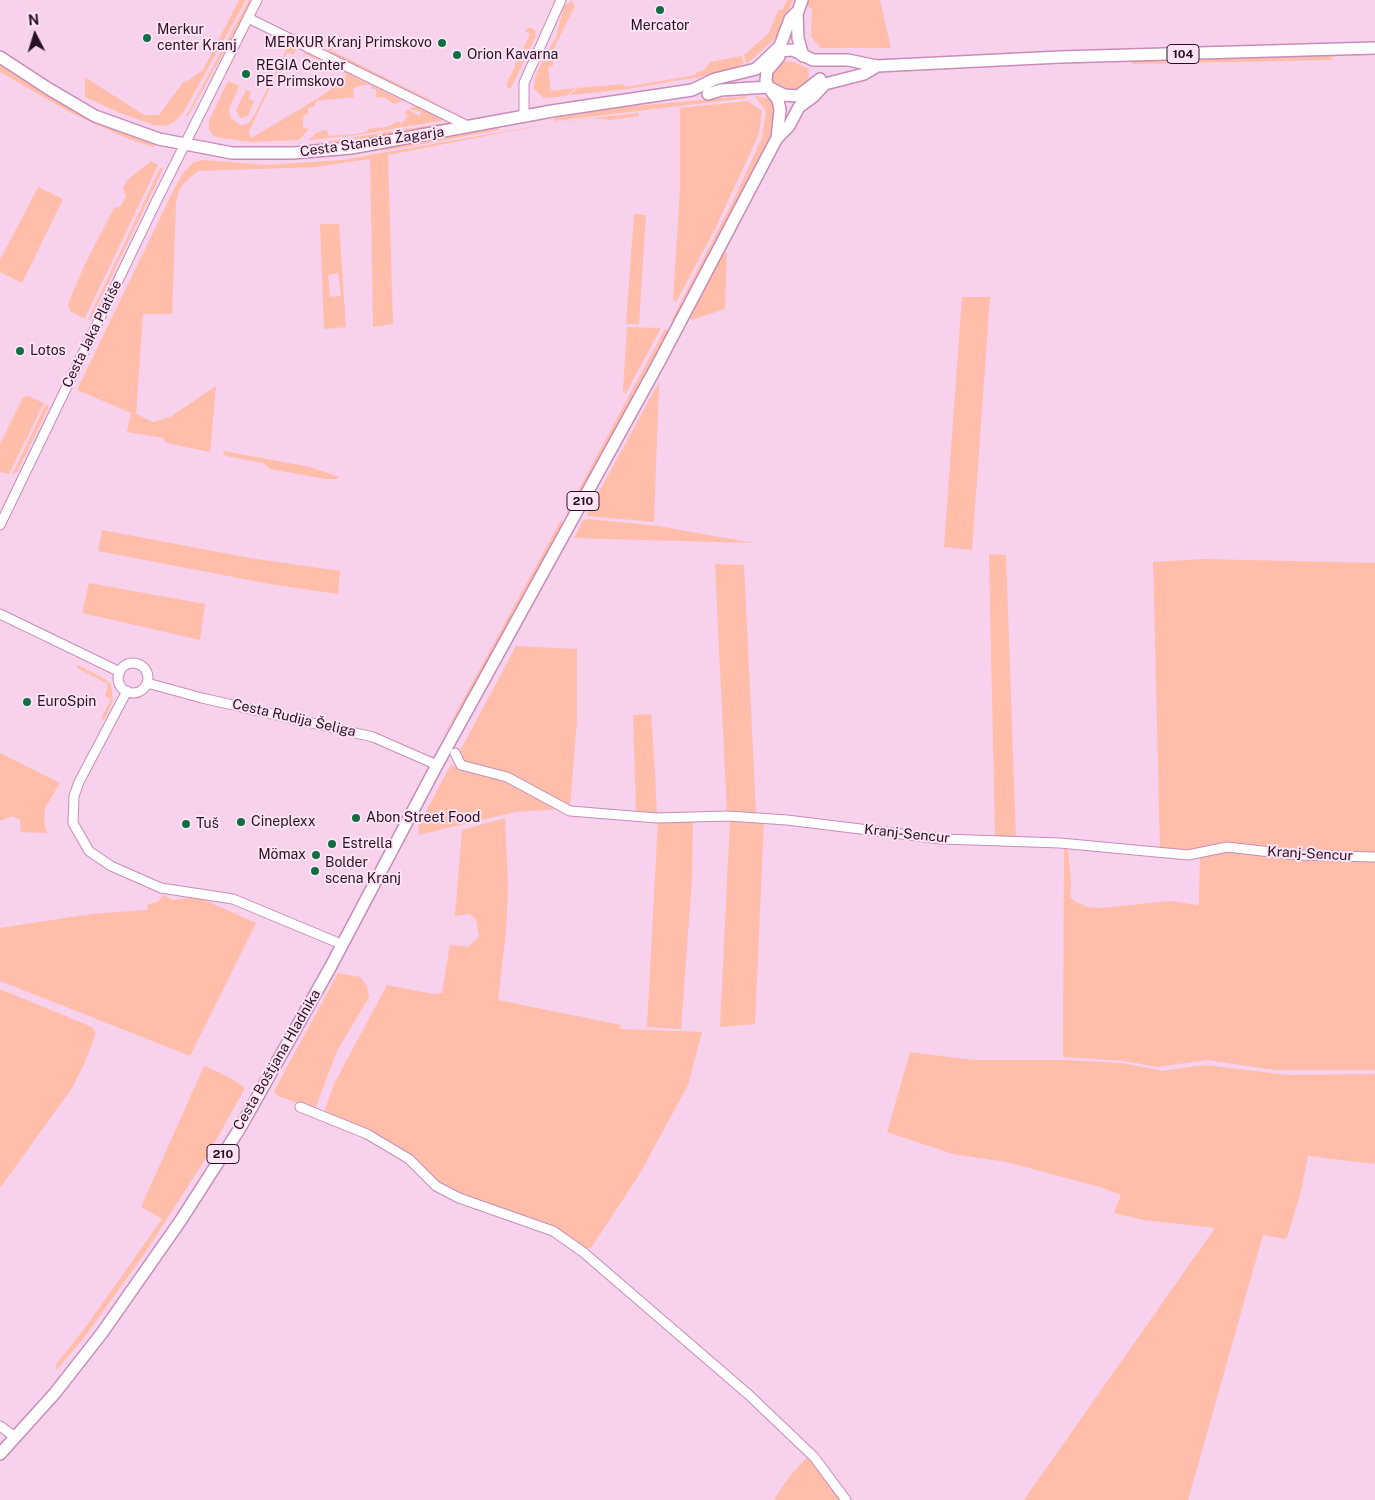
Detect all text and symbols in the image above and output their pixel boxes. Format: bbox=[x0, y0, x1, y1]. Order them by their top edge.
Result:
marker: Mercator bbox=[654, 4, 666, 16]
north arrow bbox=[10, 10, 60, 60]
text: N bbox=[28, 12, 40, 29]
place label: Mercator bbox=[630, 18, 690, 34]
place label: Merkur center Kranj bbox=[157, 22, 237, 54]
marker: Merkur center Kranj bbox=[141, 32, 153, 44]
place label: MERKUR Kranj Primskovo bbox=[265, 35, 432, 51]
marker: MERKUR Kranj Primskovo bbox=[436, 37, 448, 49]
road number: 104 bbox=[1167, 44, 1199, 64]
place label: Orion Kavarna bbox=[467, 47, 558, 63]
marker: Orion Kavarna bbox=[451, 49, 463, 61]
place label: REGIA Center PE Primskovo bbox=[256, 58, 346, 90]
marker: REGIA Center PE Primskovo bbox=[240, 68, 252, 80]
street label: Cesta Staneta Žagarja bbox=[299, 124, 445, 160]
street label: Cesta Jaka Platiše bbox=[59, 278, 125, 390]
place label: Lotos bbox=[30, 343, 66, 359]
marker: Lotos bbox=[14, 345, 26, 357]
road number: 210 bbox=[567, 492, 599, 511]
place label: EuroSpin bbox=[37, 694, 96, 710]
marker: EuroSpin bbox=[21, 696, 33, 708]
street label: Cesta Rudija Šeliga bbox=[231, 696, 357, 740]
place label: Abon Street Food bbox=[366, 810, 480, 826]
marker: Abon Street Food bbox=[350, 812, 362, 824]
place label: Cineplexx bbox=[251, 814, 316, 830]
place label: Tuš bbox=[196, 816, 219, 832]
marker: Cineplexx bbox=[235, 816, 247, 828]
marker: Tuš bbox=[180, 818, 192, 830]
street label: Kranj-Sencur bbox=[863, 821, 951, 847]
place label: Estrella bbox=[342, 836, 392, 852]
marker: Estrella bbox=[326, 838, 338, 850]
street label: Kranj-Sencur bbox=[1267, 843, 1353, 865]
place label: Mömax bbox=[258, 847, 306, 863]
marker: Mömax bbox=[310, 849, 322, 861]
place label: Bolder scena Kranj bbox=[325, 855, 401, 888]
marker: Bolder scena Kranj bbox=[309, 865, 321, 877]
street label: Cesta Boštjana Hladnika bbox=[230, 987, 324, 1133]
road number: 210 bbox=[207, 1144, 239, 1164]

